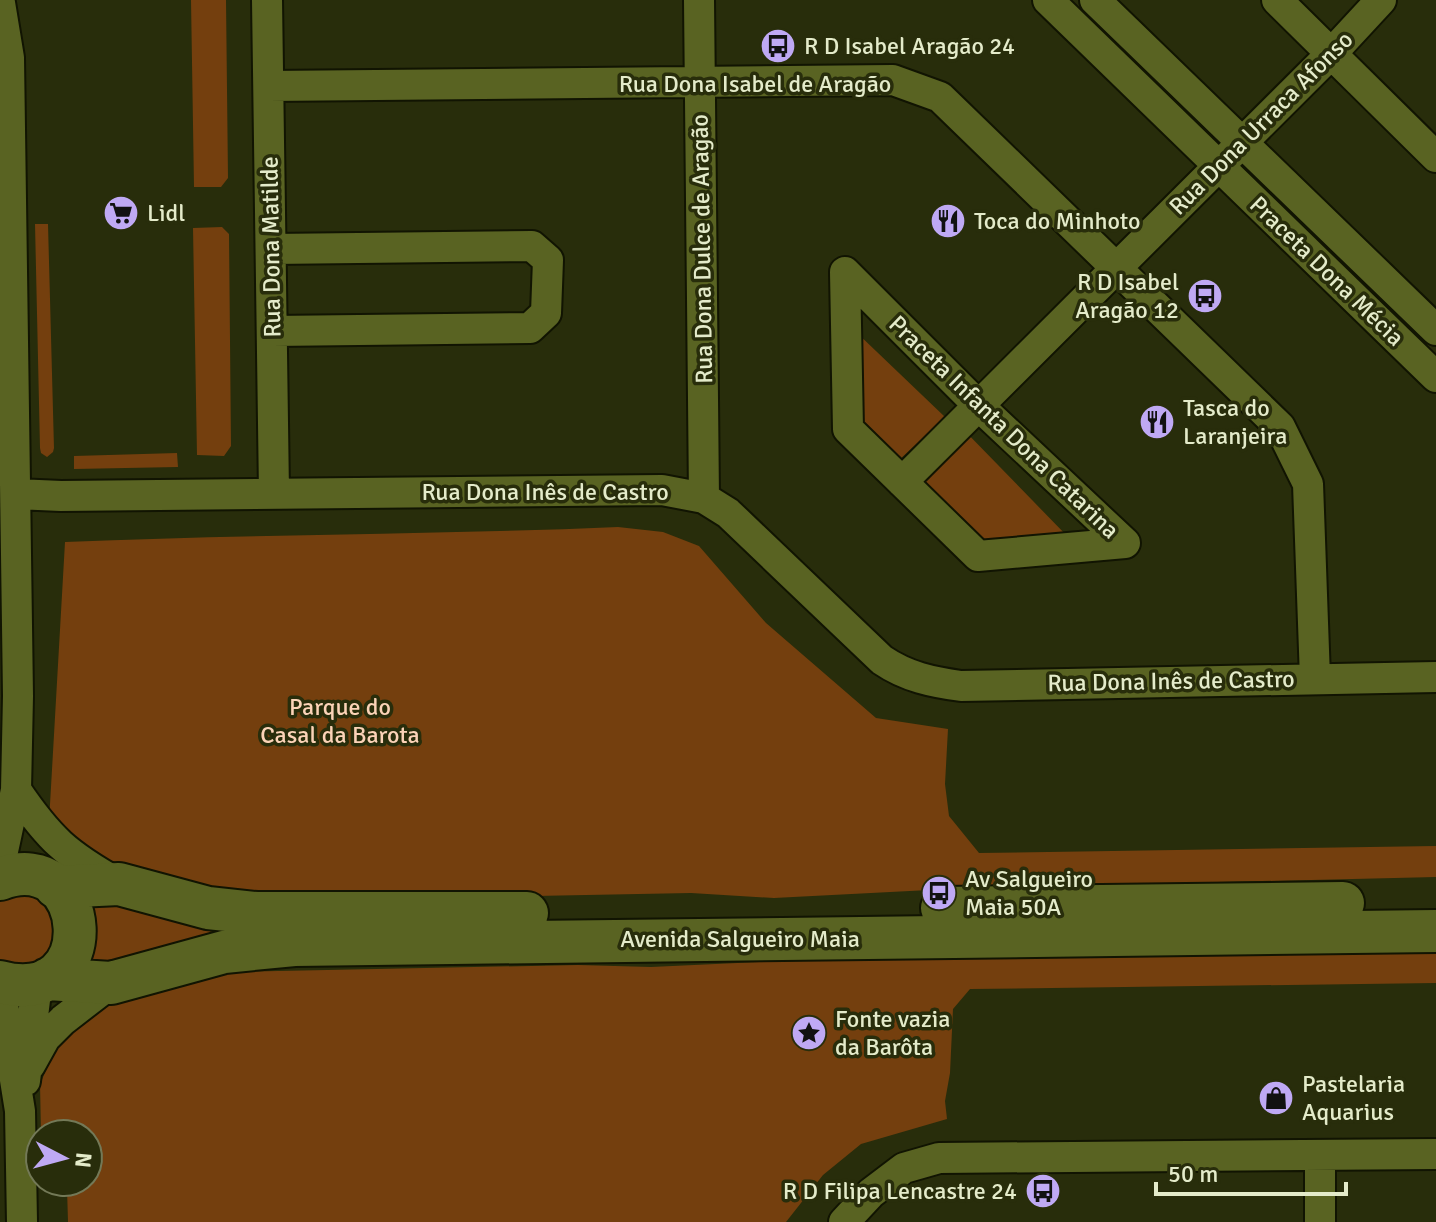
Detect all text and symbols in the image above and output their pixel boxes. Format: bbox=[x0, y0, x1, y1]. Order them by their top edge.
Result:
street label: Rua Dona Urraca Afonso bbox=[1163, 25, 1359, 221]
bus stop icon: R D Isabel Aragão 24 bbox=[759, 27, 797, 65]
place label: R D Isabel Aragão 24 bbox=[804, 31, 1015, 61]
street label: Rua Dona Isabel de Aragão bbox=[619, 69, 891, 99]
street label: Rua Dona Dulce de Aragão bbox=[685, 114, 719, 384]
street label: Rua Dona Matilde bbox=[254, 156, 288, 338]
street label: Praceta Dona Mécia bbox=[1243, 190, 1411, 352]
supermarket icon: Lidl bbox=[102, 194, 140, 232]
place label: Lidl bbox=[147, 198, 185, 228]
restaurant icon: Toca do Minhoto bbox=[929, 202, 967, 240]
place label: Toca do Minhoto bbox=[974, 206, 1141, 236]
place label: R D Isabel Aragão 12 bbox=[1075, 267, 1179, 325]
bus stop icon: R D Isabel Aragão 12 bbox=[1186, 277, 1224, 315]
street label: Praceta Infanta Dona Catarina bbox=[883, 309, 1125, 545]
place label: Tasca do Laranjeira bbox=[1183, 393, 1287, 451]
restaurant icon: Tasca do Laranjeira bbox=[1138, 403, 1176, 441]
street label: Rua Dona Inês de Castro bbox=[421, 477, 669, 507]
street label: Rua Dona Inês de Castro bbox=[1047, 664, 1295, 698]
park label: Parque do Casal da Barota bbox=[260, 692, 420, 750]
place label: Av Salgueiro Maia 50A bbox=[965, 864, 1093, 922]
bus stop icon: Av Salgueiro Maia 50A bbox=[920, 874, 958, 912]
street label: Avenida Salgueiro Maia bbox=[620, 924, 860, 954]
place label: Fonte vazia da Barôta bbox=[835, 1004, 950, 1062]
place icon: Fonte vazia da Barôta bbox=[790, 1014, 828, 1052]
place label: Pastelaria Aquarius bbox=[1302, 1069, 1405, 1127]
shop icon: Pastelaria Aquarius bbox=[1257, 1079, 1295, 1117]
north arrow bbox=[24, 1118, 104, 1198]
scale bar bbox=[1156, 1146, 1346, 1196]
text: N bbox=[69, 1151, 98, 1169]
text: 50 m bbox=[1168, 1159, 1218, 1189]
bus stop icon: R D Filipa Lencastre 24 bbox=[1024, 1172, 1062, 1210]
place label: R D Filipa Lencastre 24 bbox=[783, 1176, 1017, 1206]

